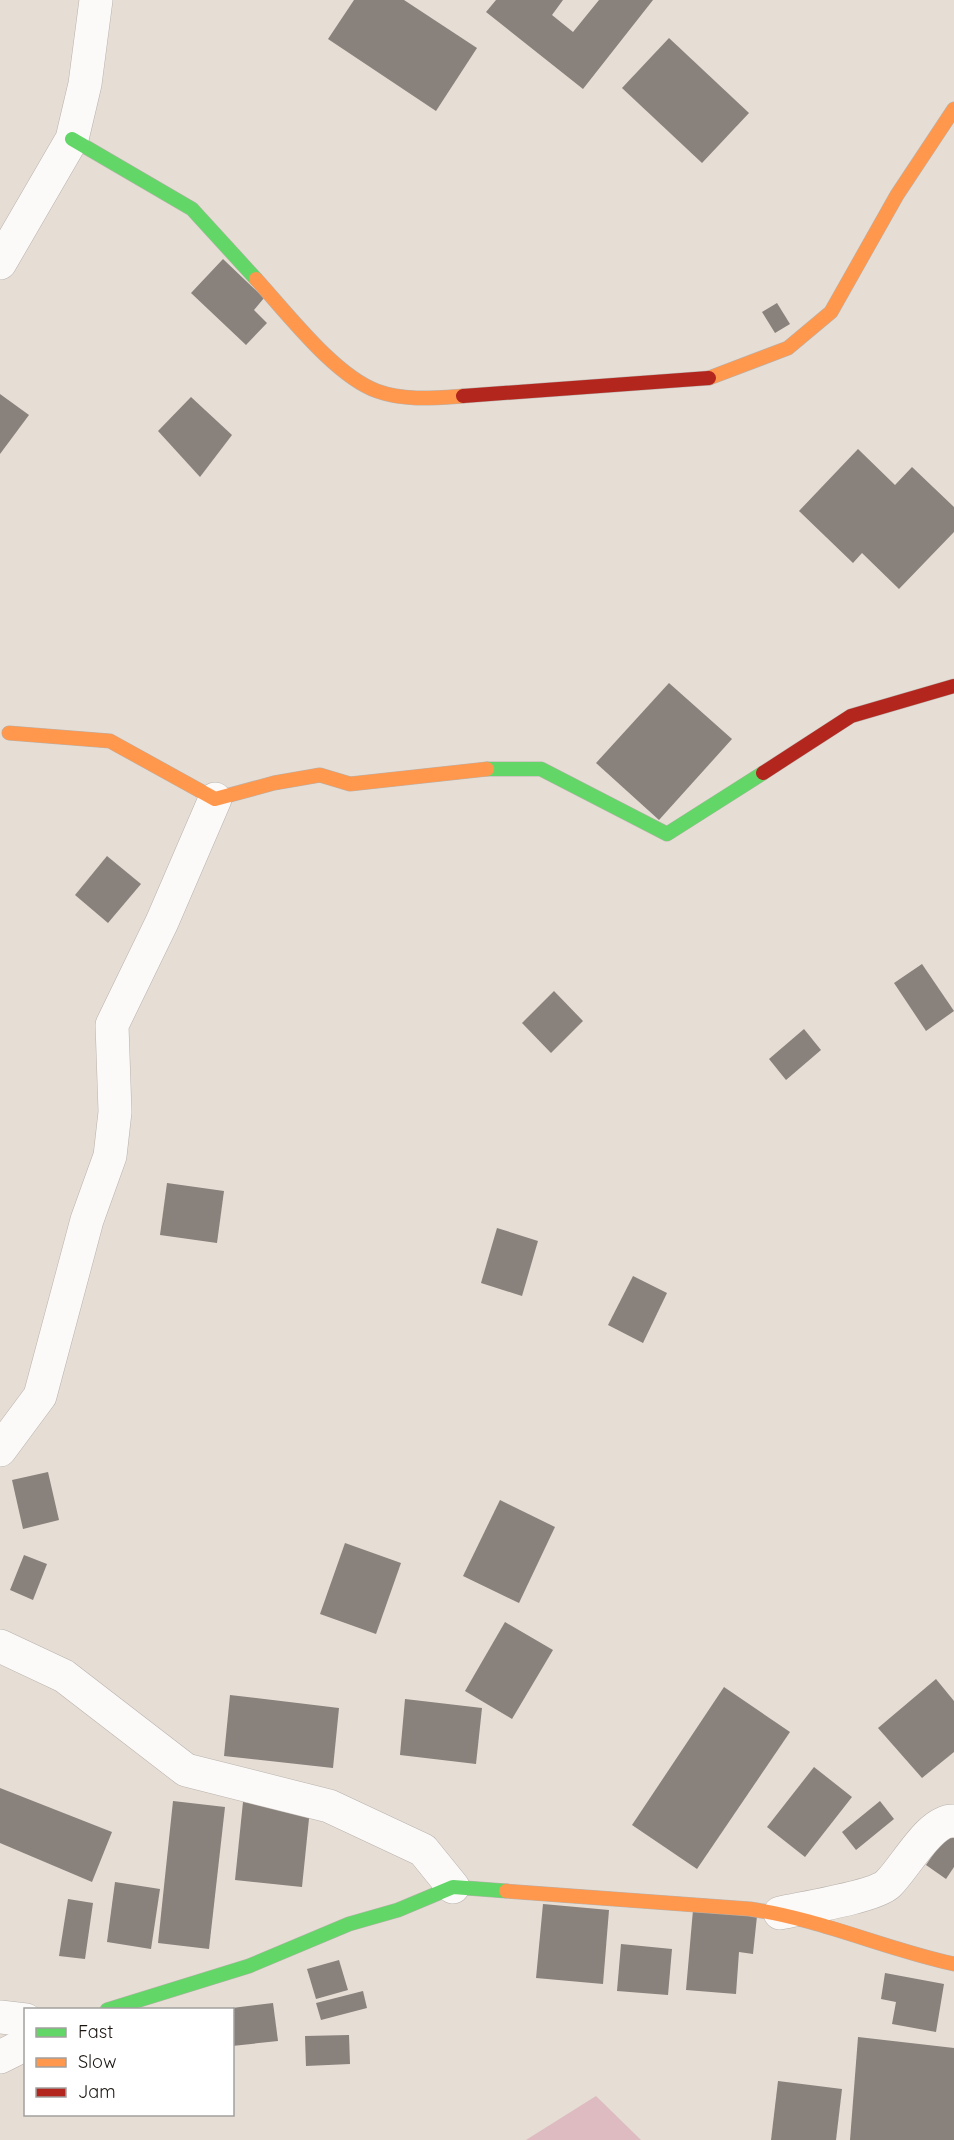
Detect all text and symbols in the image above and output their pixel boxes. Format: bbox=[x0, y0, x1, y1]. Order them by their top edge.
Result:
legend bbox=[24, 2008, 234, 2116]
text: Fast bbox=[78, 2020, 113, 2043]
text: Slow bbox=[78, 2050, 116, 2073]
text: Jam bbox=[78, 2080, 116, 2103]

